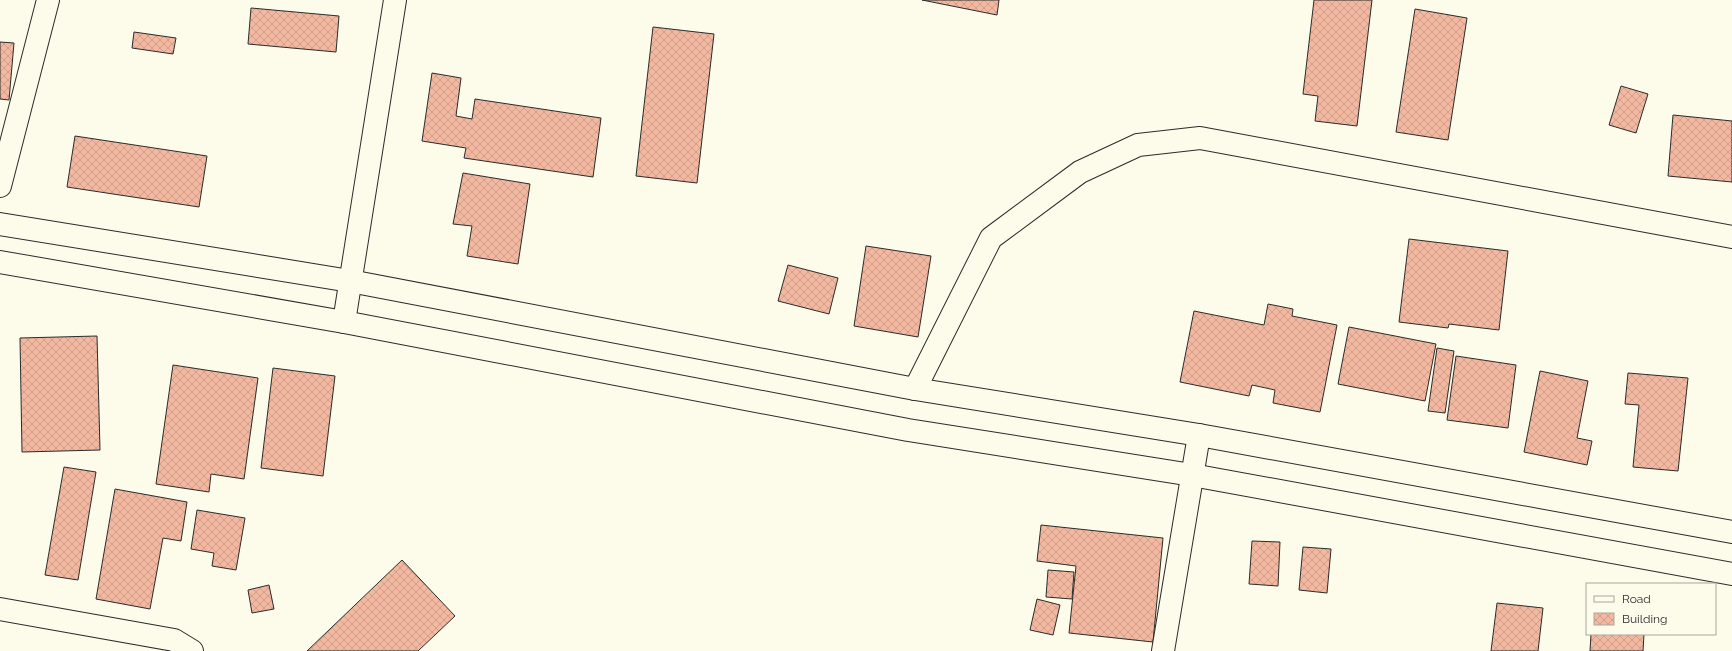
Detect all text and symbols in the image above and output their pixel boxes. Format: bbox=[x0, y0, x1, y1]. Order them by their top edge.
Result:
legend bbox=[1586, 583, 1716, 635]
text: Road bbox=[1622, 592, 1651, 606]
text: Building bbox=[1622, 612, 1668, 626]

